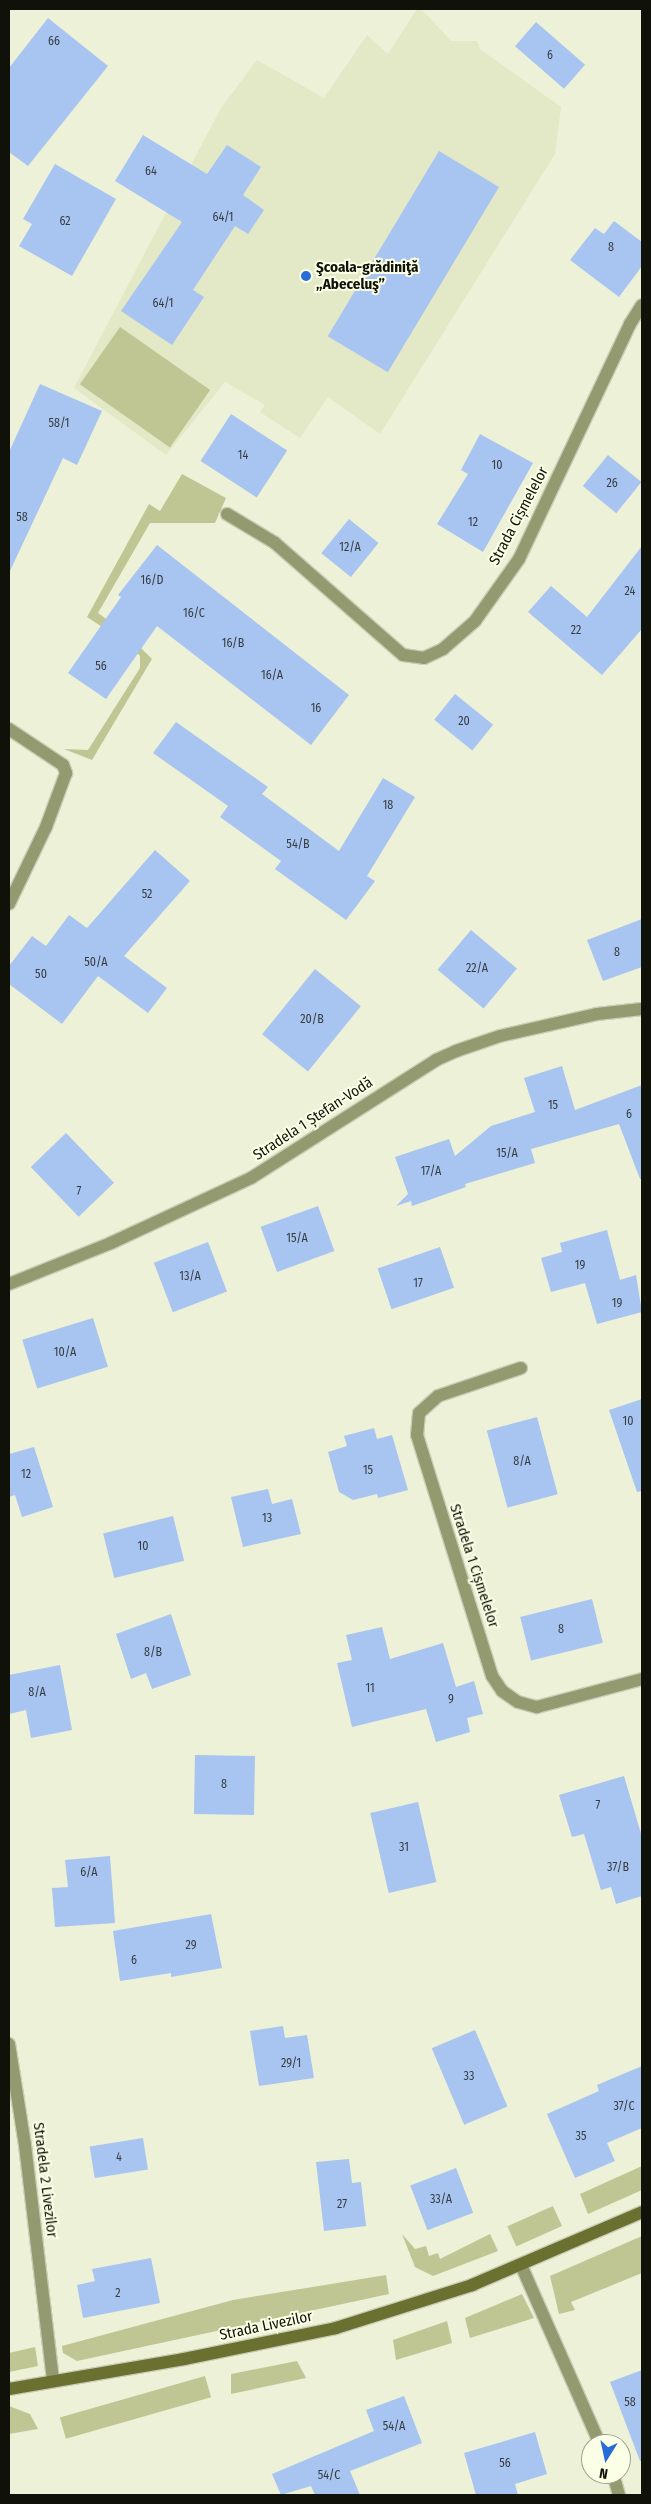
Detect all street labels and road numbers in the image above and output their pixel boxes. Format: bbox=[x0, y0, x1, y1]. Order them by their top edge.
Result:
street label: Strada Cișmelelor bbox=[486, 464, 552, 568]
street label: Stradela 1 Ștefan-Vodă bbox=[250, 1074, 376, 1164]
street label: Stradela 1 Cișmelelor bbox=[445, 1502, 503, 1630]
street label: Stradela 2 Livezilor bbox=[29, 2121, 61, 2239]
street label: Strada Livezilor bbox=[218, 2307, 314, 2345]

